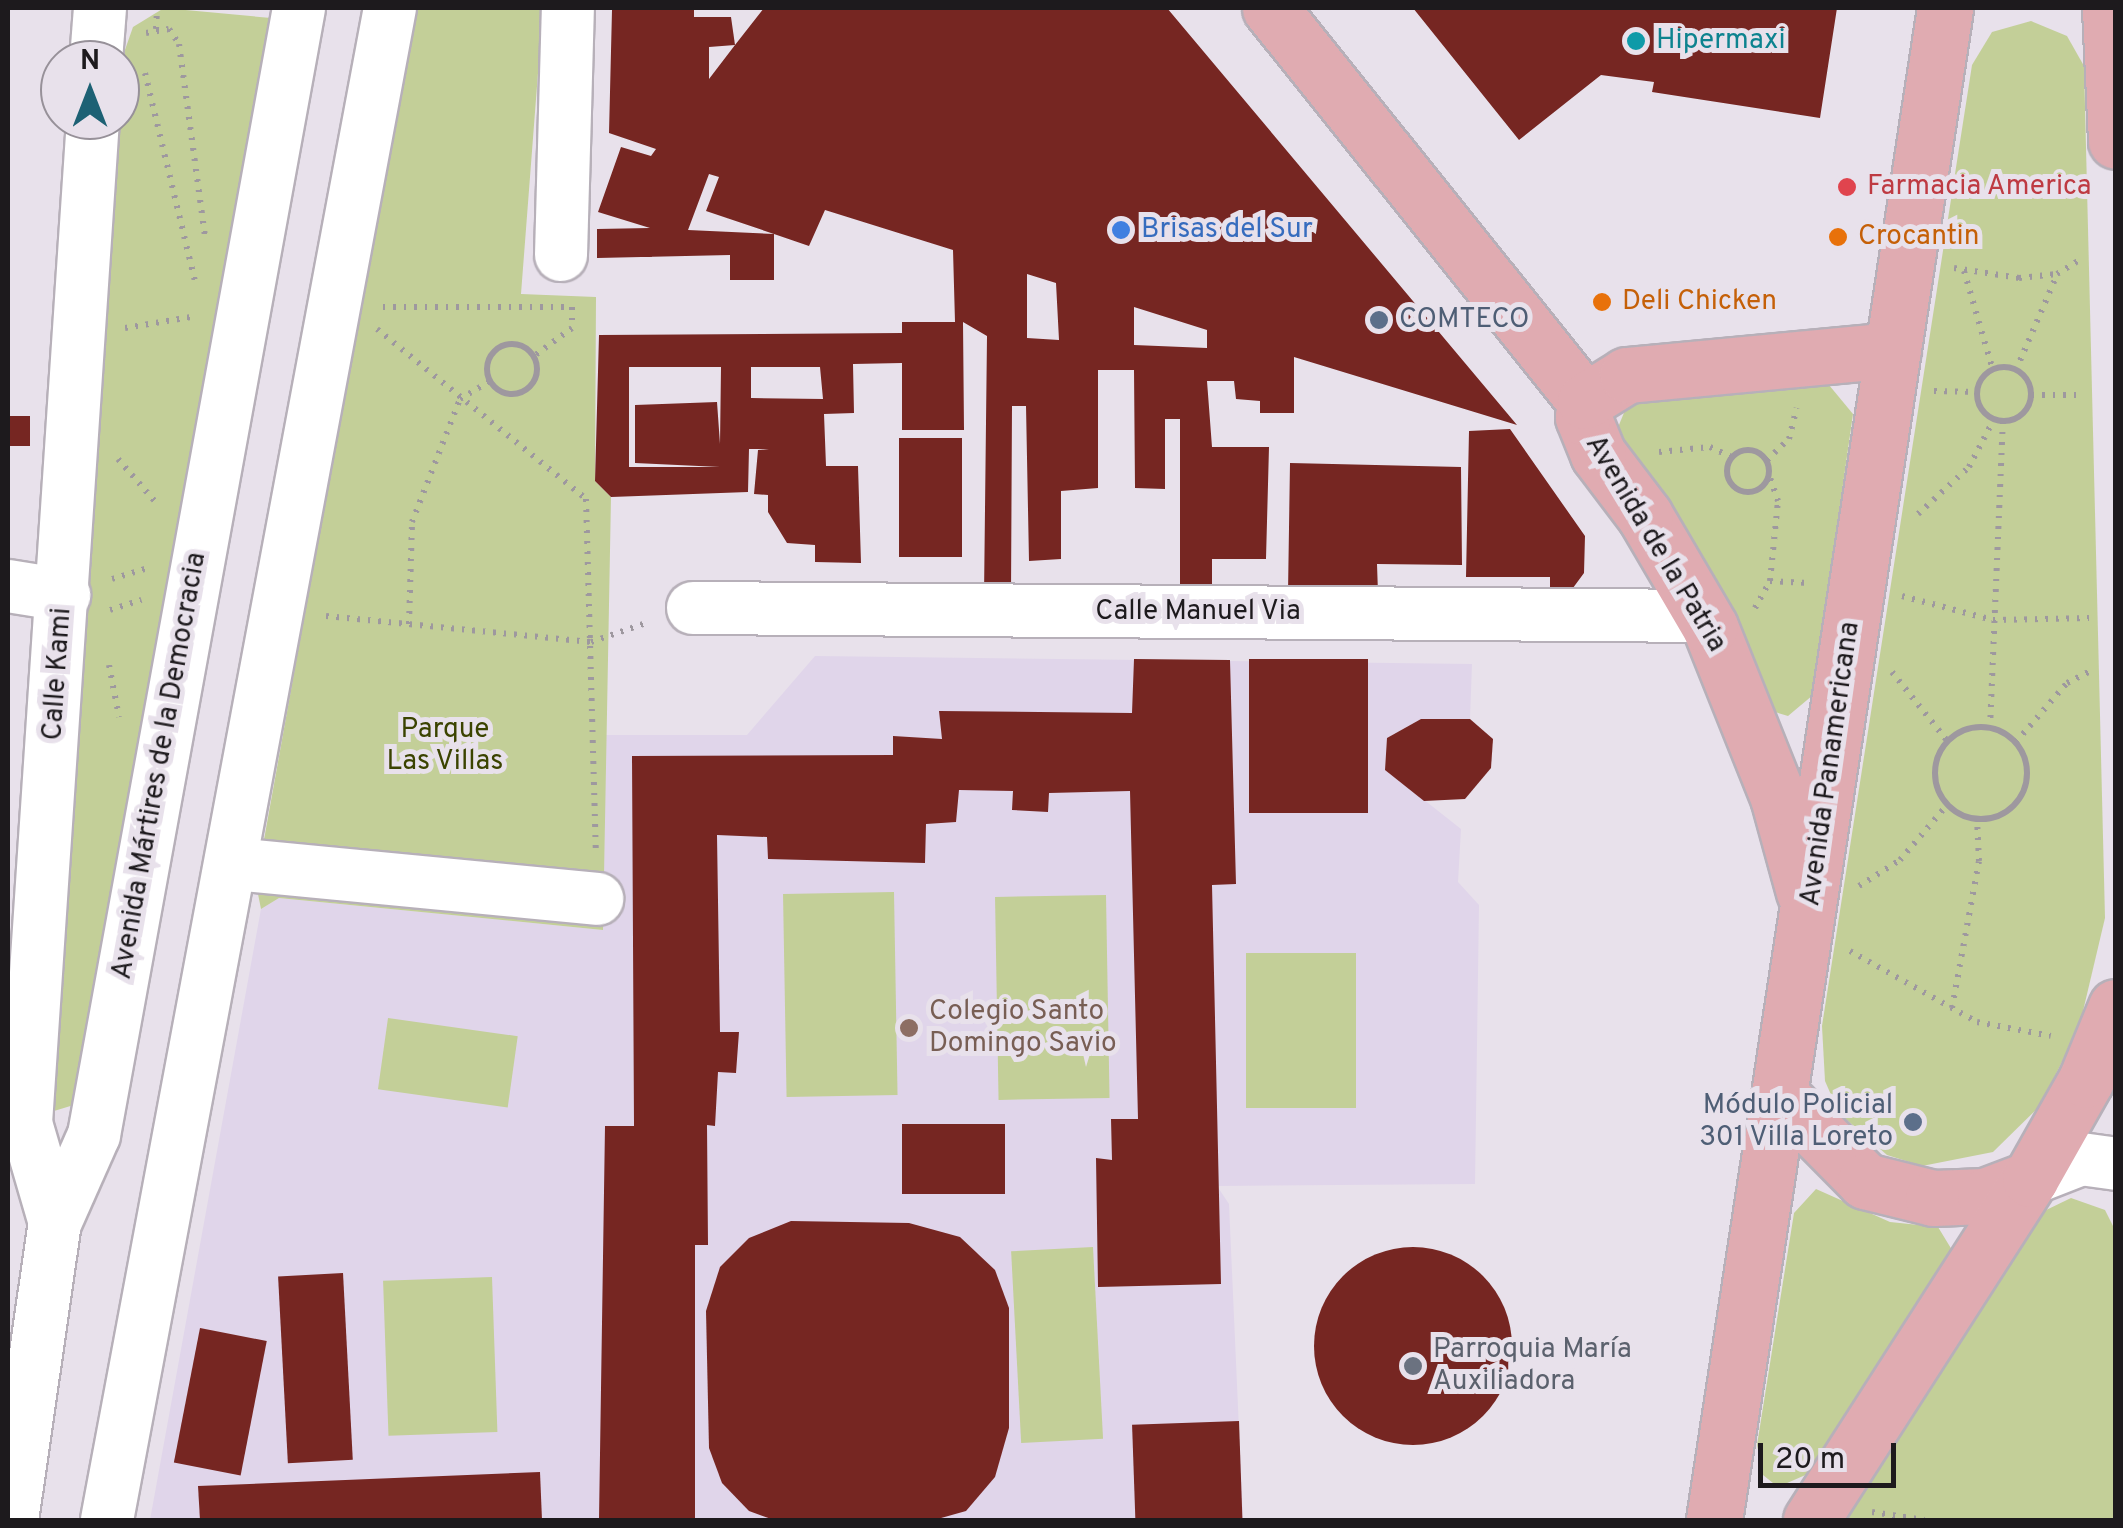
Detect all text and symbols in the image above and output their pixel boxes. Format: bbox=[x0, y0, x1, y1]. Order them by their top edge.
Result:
place label: Hipermaxi bbox=[1656, 24, 1786, 58]
marker: Hipermaxi bbox=[1625, 30, 1647, 52]
north arrow bbox=[40, 40, 140, 140]
text: N bbox=[80, 44, 100, 80]
place label: Farmacia America bbox=[1867, 170, 2093, 204]
marker: Farmacia America bbox=[1836, 176, 1858, 198]
place label: Brisas del Sur bbox=[1141, 213, 1313, 247]
marker: Brisas del Sur bbox=[1110, 219, 1132, 241]
place label: Crocantin bbox=[1858, 220, 1979, 254]
marker: Crocantin bbox=[1827, 226, 1849, 248]
place label: Deli Chicken bbox=[1622, 285, 1777, 319]
marker: Deli Chicken bbox=[1591, 291, 1613, 313]
place label: COMTECO bbox=[1399, 303, 1530, 337]
marker: COMTECO bbox=[1368, 309, 1390, 331]
street label: Avenida de la Patria bbox=[1577, 430, 1733, 658]
street label: Avenida Mártires de la Democracia bbox=[106, 550, 214, 982]
street label: Calle Manuel Via bbox=[1095, 595, 1301, 629]
street label: Calle Kami bbox=[37, 606, 79, 742]
street label: Avenida Panamericana bbox=[1794, 620, 1868, 908]
park label: Parque Las Villas bbox=[386, 713, 504, 779]
place label: Colegio Santo Domingo Savio bbox=[929, 995, 1117, 1061]
marker: Colegio Santo Domingo Savio bbox=[898, 1017, 920, 1039]
place label: Módulo Policial 301 Villa Loreto bbox=[1698, 1089, 1893, 1155]
marker: Módulo Policial 301 Villa Loreto bbox=[1902, 1111, 1924, 1133]
place label: Parroquia María Auxiliadora bbox=[1433, 1333, 1632, 1399]
marker: Parroquia María Auxiliadora bbox=[1402, 1355, 1424, 1377]
scale bar bbox=[1763, 1423, 1900, 1485]
text: 20 m bbox=[1775, 1442, 1845, 1479]

